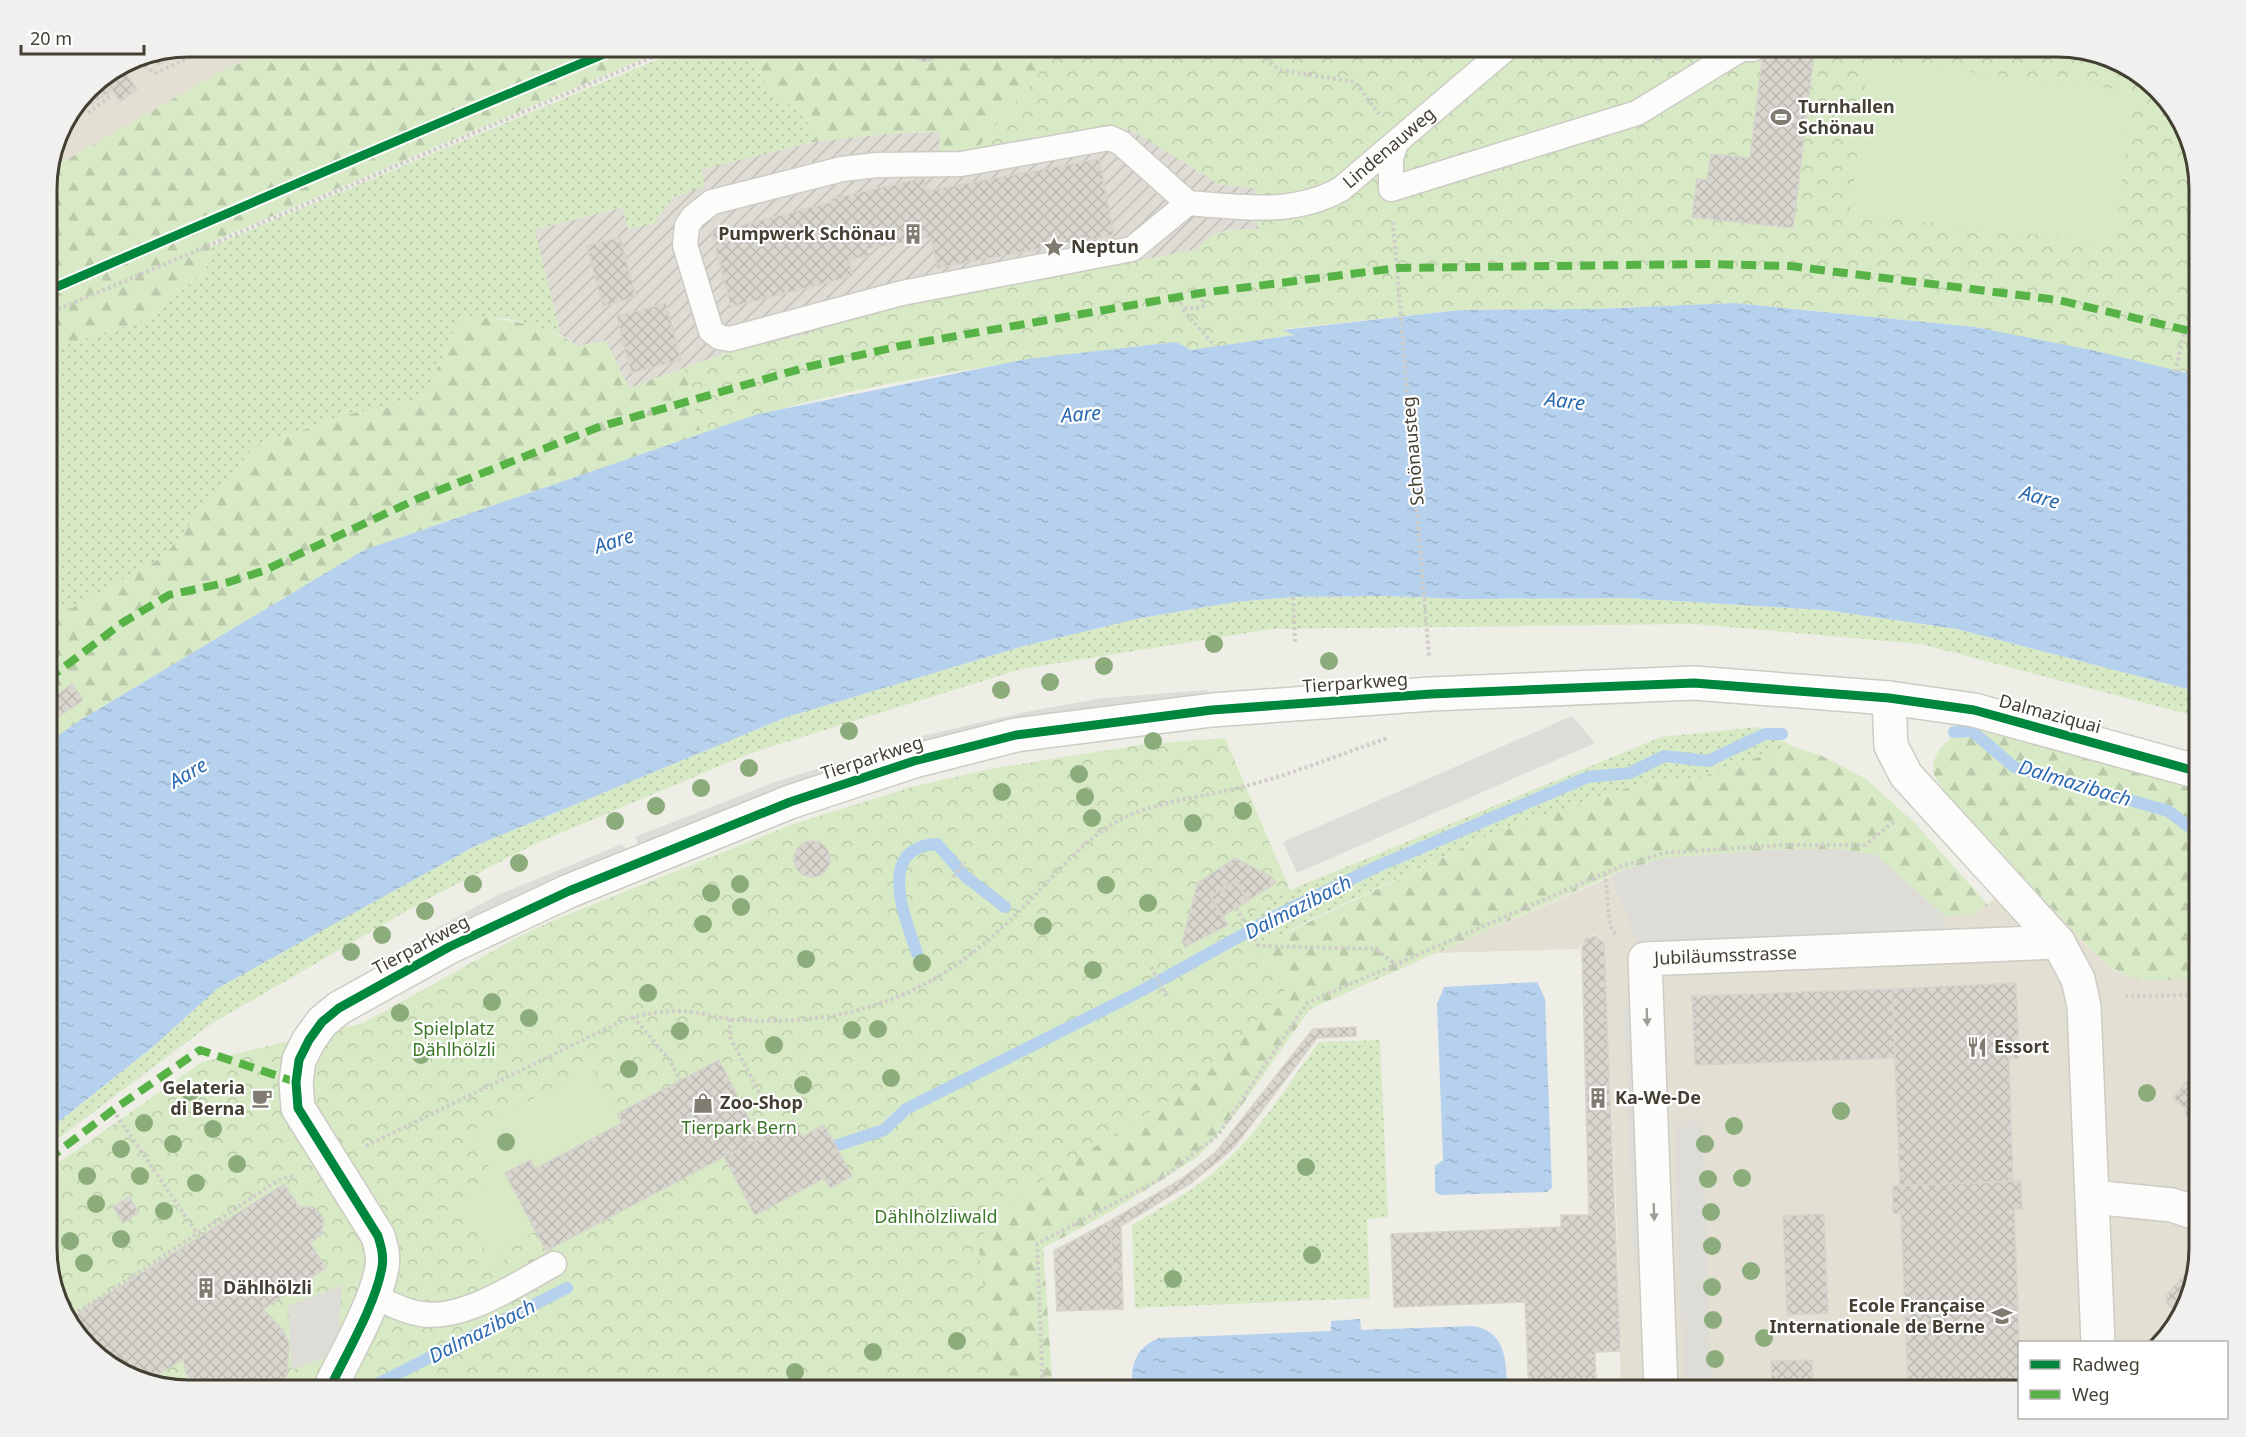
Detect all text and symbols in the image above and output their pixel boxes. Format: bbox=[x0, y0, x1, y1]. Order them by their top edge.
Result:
scale bar bbox=[21, 18, 144, 56]
text: 20 m bbox=[30, 26, 72, 50]
place label: Turnhallen Schönau bbox=[1798, 94, 1895, 139]
street label: Lindenauweg bbox=[1337, 101, 1440, 193]
sports icon: Turnhallen Schönau bbox=[1769, 105, 1793, 129]
place label: Pumpwerk Schönau bbox=[718, 221, 896, 245]
building icon: Pumpwerk Schönau bbox=[901, 222, 925, 246]
place label: Neptun bbox=[1071, 234, 1139, 258]
place icon: Neptun bbox=[1042, 235, 1066, 259]
water label: Aare bbox=[1542, 384, 1587, 416]
street label: Schönausteg bbox=[1395, 396, 1429, 507]
water label: Aare bbox=[1058, 399, 1102, 429]
water label: Aare bbox=[2015, 477, 2063, 515]
water label: Aare bbox=[589, 521, 637, 560]
street label: Tierparkweg bbox=[1301, 666, 1409, 698]
street label: Dalmaziquai bbox=[1997, 688, 2104, 738]
street label: Tierparkweg bbox=[818, 729, 926, 785]
water label: Aare bbox=[162, 751, 212, 795]
water label: Dalmazibach bbox=[2016, 753, 2135, 812]
water label: Dalmazibach bbox=[1240, 868, 1356, 945]
street label: Tierparkweg bbox=[368, 909, 473, 980]
street label: Jubiläumsstrasse bbox=[1652, 940, 1797, 970]
one-way arrow bbox=[1642, 1008, 1652, 1027]
park label: Spielplatz Dählhölzli bbox=[412, 1016, 496, 1061]
place label: Essort bbox=[1994, 1034, 2049, 1058]
restaurant icon: Essort bbox=[1965, 1035, 1989, 1059]
place label: Gelateria di Berna bbox=[162, 1075, 245, 1120]
place label: Ka-We-De bbox=[1615, 1085, 1701, 1109]
cafe icon: Gelateria di Berna bbox=[250, 1086, 274, 1110]
building icon: Ka-We-De bbox=[1586, 1086, 1610, 1110]
place label: Zoo-Shop bbox=[720, 1090, 803, 1114]
shop icon: Zoo-Shop bbox=[691, 1091, 715, 1115]
park label: Tierpark Bern bbox=[681, 1115, 797, 1139]
one-way arrow bbox=[1650, 1203, 1659, 1222]
park label: Dählhölzliwald bbox=[874, 1204, 998, 1228]
place label: Dählhölzli bbox=[223, 1275, 312, 1299]
building icon: Dählhölzli bbox=[194, 1276, 218, 1300]
water label: Dalmazibach bbox=[424, 1292, 540, 1369]
place label: Ecole Française Internationale de Berne bbox=[1769, 1293, 1985, 1338]
school or university icon: Ecole Française Internationale de Berne bbox=[1990, 1304, 2014, 1328]
legend bbox=[2018, 1341, 2228, 1419]
text: Radweg bbox=[2072, 1352, 2140, 1376]
text: Weg bbox=[2072, 1382, 2110, 1406]

